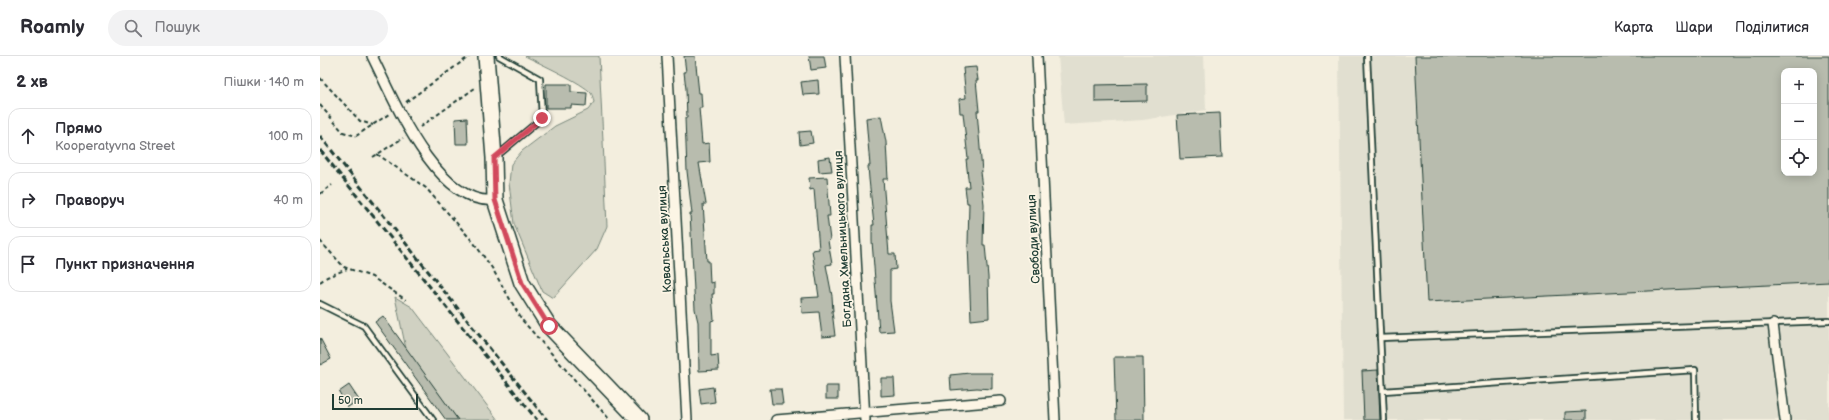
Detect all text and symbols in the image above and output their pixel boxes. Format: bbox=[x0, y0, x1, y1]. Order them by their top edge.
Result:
search box bbox=[108, 10, 388, 46]
text: Roamly bbox=[20, 16, 84, 39]
icon: search bbox=[122, 17, 144, 39]
text: Пошук bbox=[154, 18, 200, 37]
text: Карта bbox=[1614, 19, 1653, 36]
text: Шари bbox=[1675, 19, 1713, 36]
text: Поділитися bbox=[1735, 19, 1809, 36]
map controls bbox=[1781, 68, 1817, 176]
button: + bbox=[1781, 68, 1817, 104]
text: 2 хв bbox=[16, 72, 48, 92]
text: Пішки · 140 m bbox=[224, 74, 304, 90]
button: − bbox=[1781, 104, 1817, 140]
route end bbox=[533, 109, 551, 127]
text: Прямо bbox=[55, 119, 102, 138]
icon: ahead bbox=[17, 125, 39, 147]
text: 100 m bbox=[268, 128, 303, 144]
text: Kooperatyvna Street bbox=[55, 138, 175, 154]
button: locate bbox=[1781, 140, 1817, 176]
street label: Богдана Хмельницького вулиця bbox=[831, 150, 855, 328]
street label: Ковальська вулиця bbox=[655, 185, 675, 293]
icon: right bbox=[17, 189, 39, 211]
text: Праворуч bbox=[55, 191, 125, 210]
text: 40 m bbox=[273, 192, 303, 208]
street label: Свободи вулиця bbox=[1024, 194, 1044, 284]
icon: arrive bbox=[17, 253, 39, 275]
text: Пункт призначення bbox=[55, 255, 195, 274]
route start bbox=[540, 317, 558, 335]
scale bar bbox=[332, 392, 418, 411]
text: 50 m bbox=[338, 394, 363, 407]

